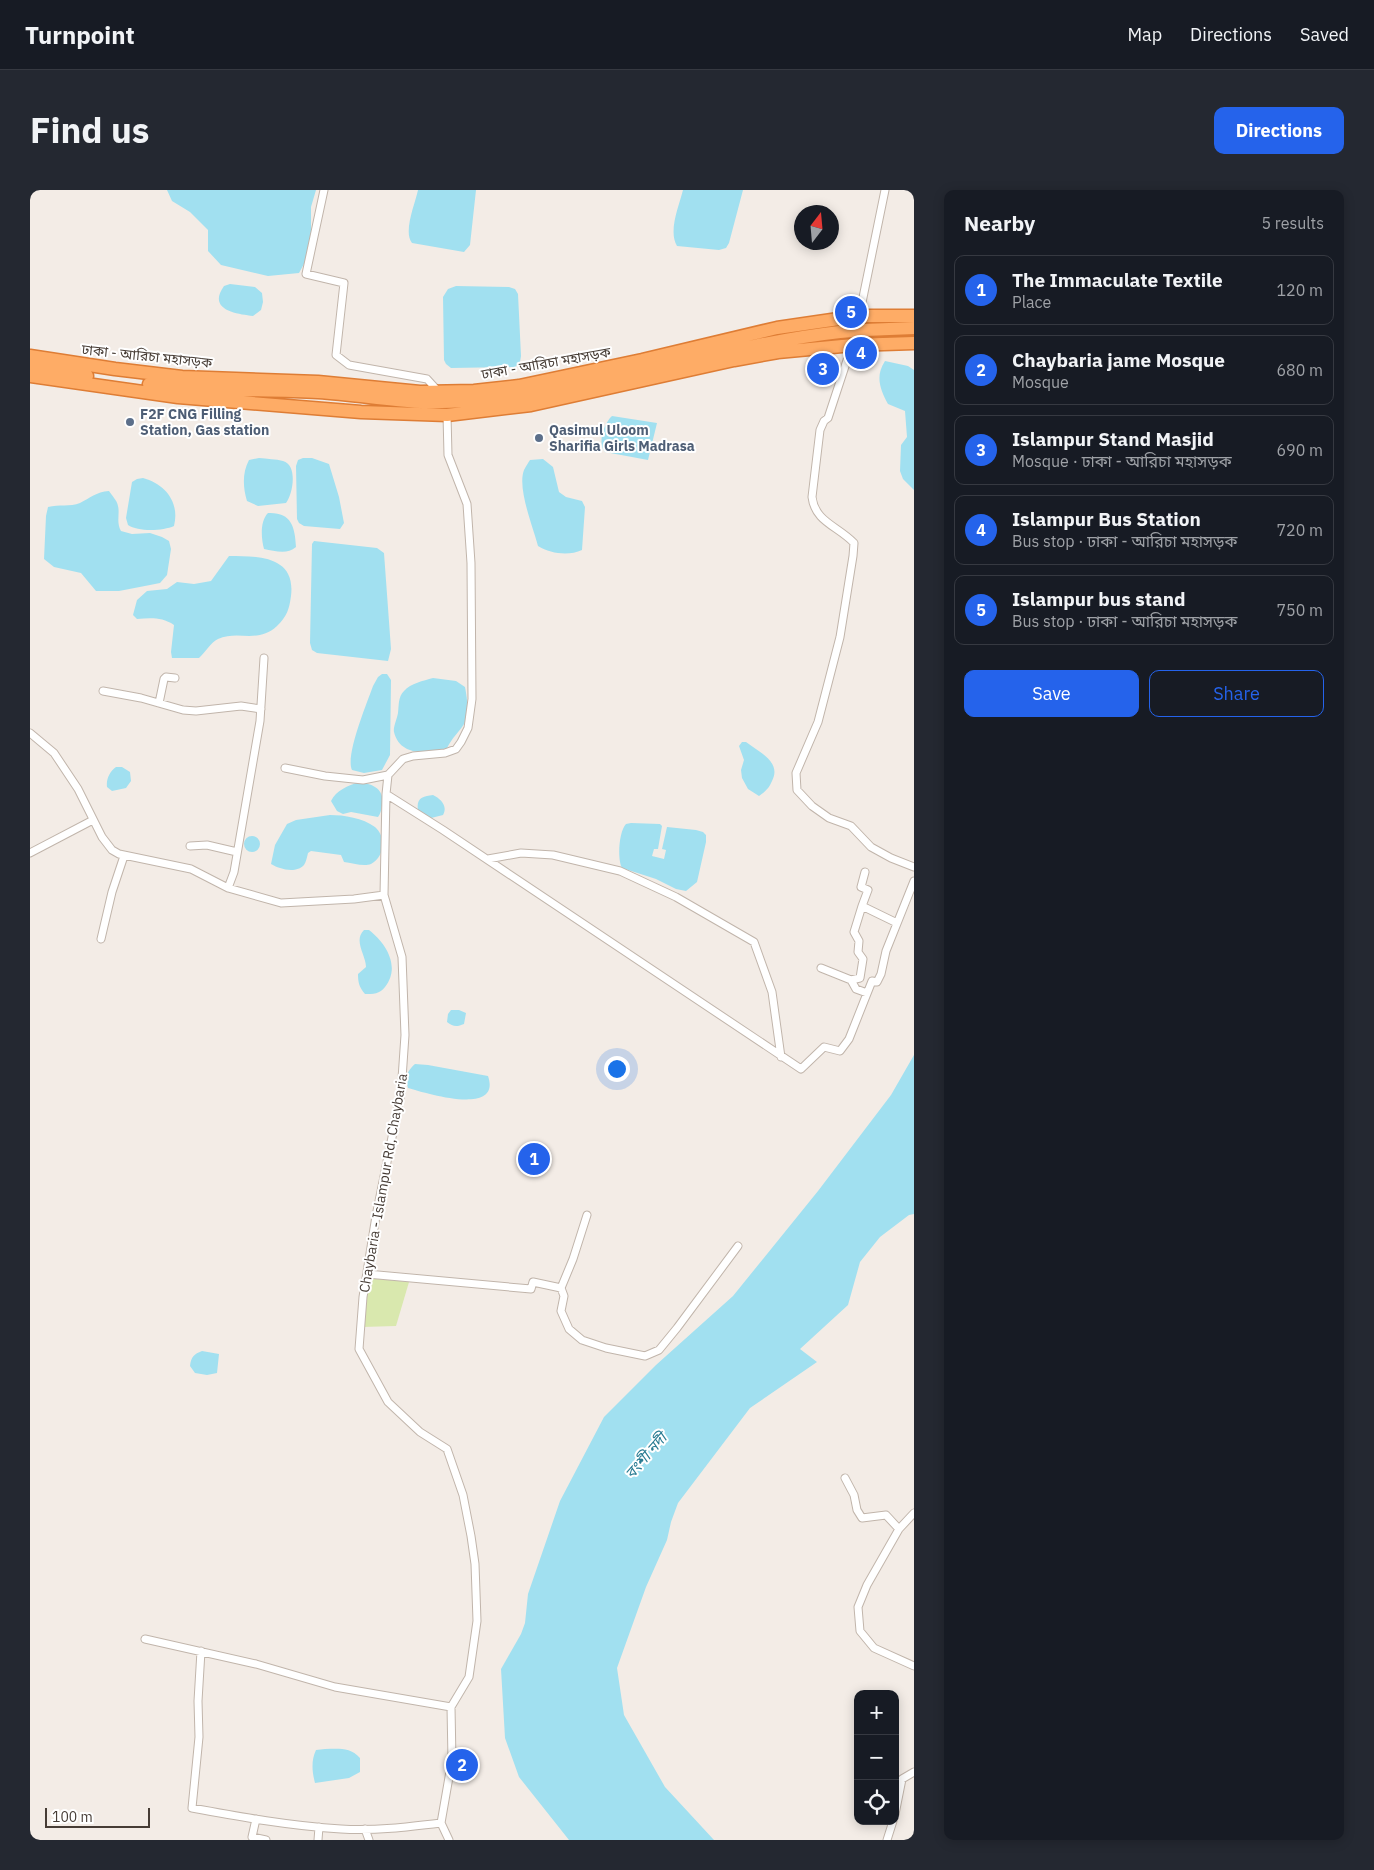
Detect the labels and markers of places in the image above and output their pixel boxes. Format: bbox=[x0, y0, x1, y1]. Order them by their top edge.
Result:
pin: 5 bbox=[835, 293, 867, 331]
pin: 4 bbox=[845, 334, 877, 372]
pin: 3 bbox=[807, 350, 839, 388]
place label: F2F CNG Filling Station, Gas station bbox=[140, 405, 269, 439]
marker: F2F CNG Filling Station, Gas station bbox=[124, 416, 136, 428]
place label: Qasimul Uloom Sharifia Girls Madrasa bbox=[549, 421, 695, 455]
marker: Qasimul Uloom Sharifia Girls Madrasa bbox=[533, 432, 545, 444]
pin: 1 bbox=[518, 1140, 550, 1178]
pin: 2 bbox=[446, 1746, 478, 1784]

